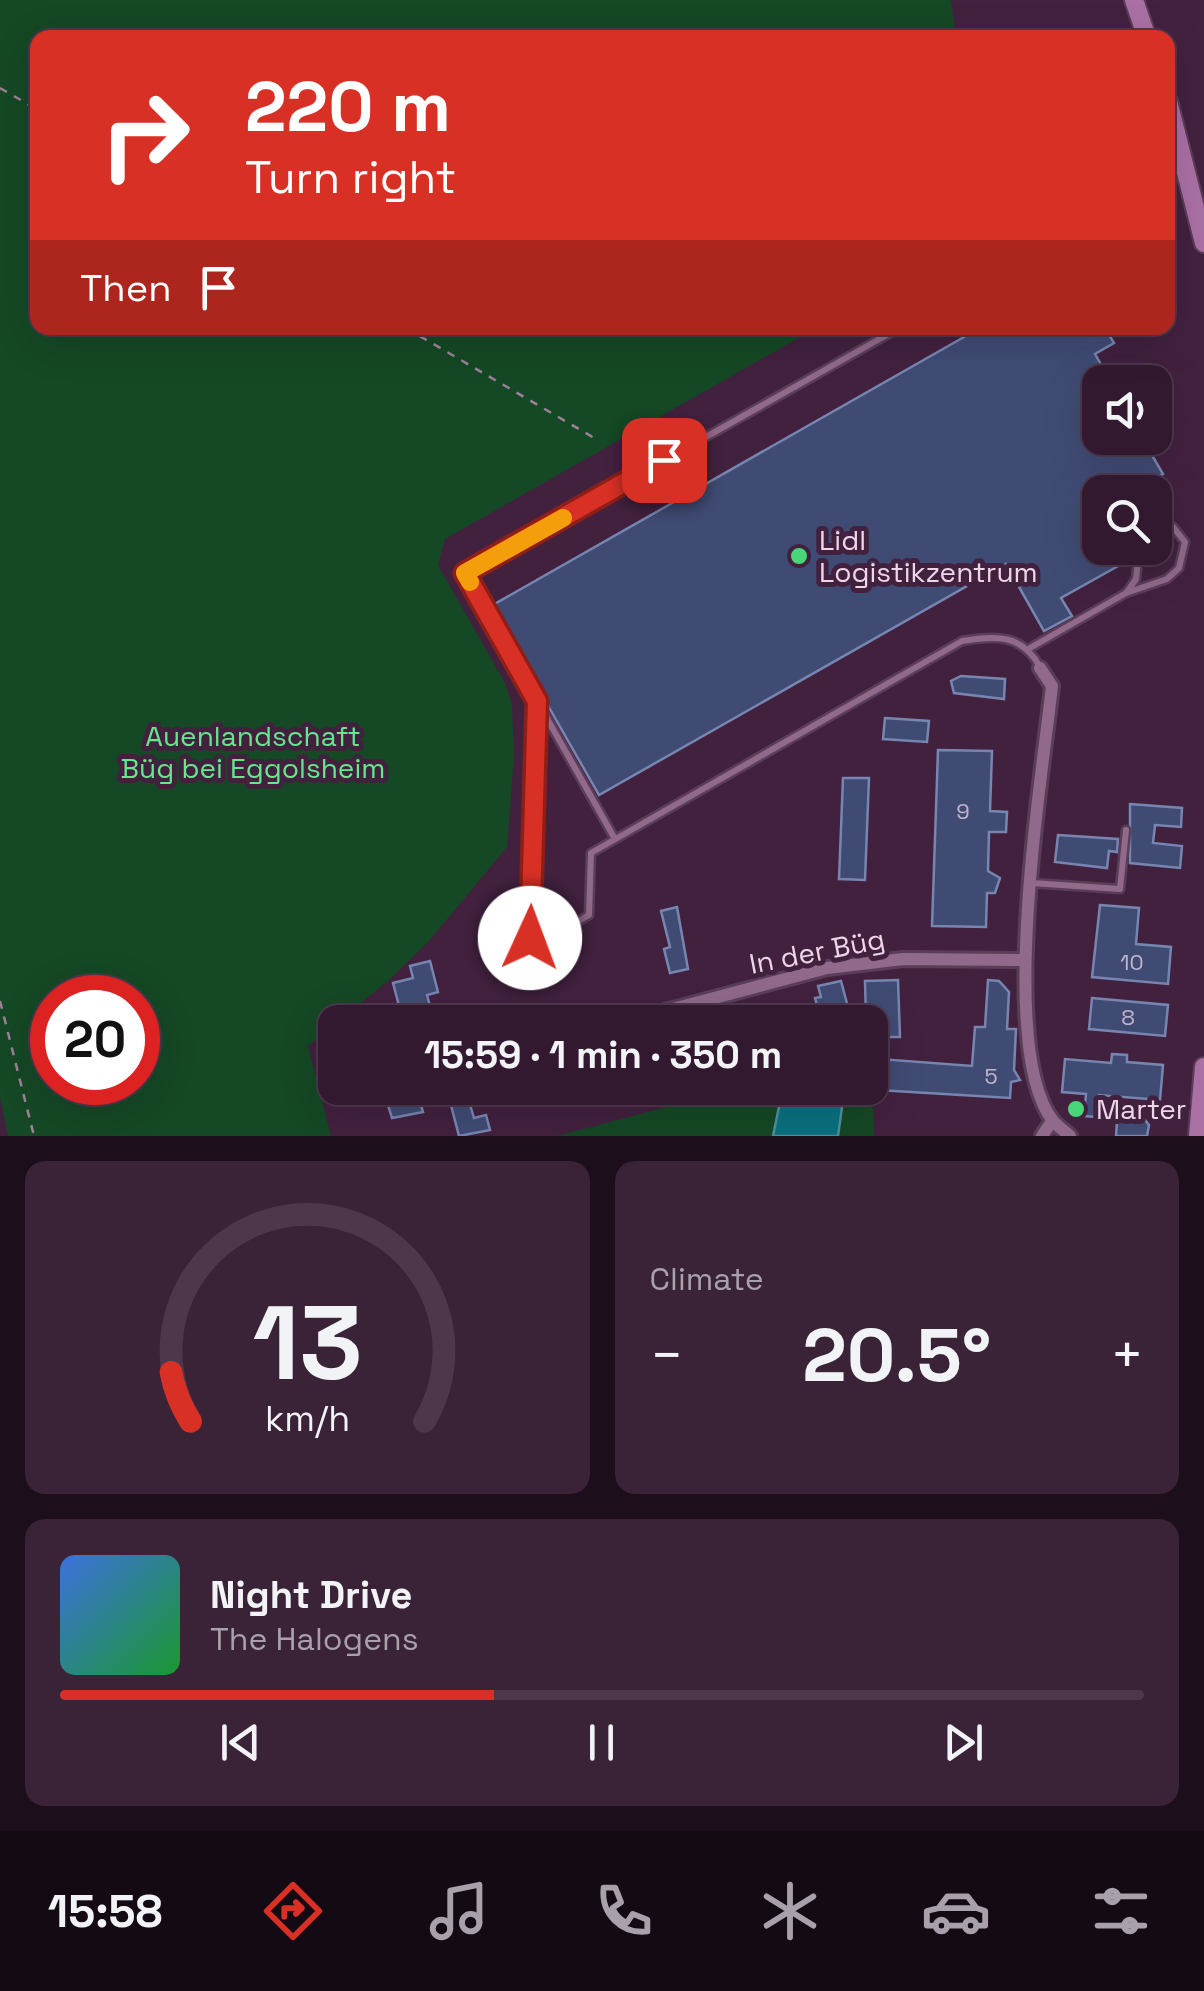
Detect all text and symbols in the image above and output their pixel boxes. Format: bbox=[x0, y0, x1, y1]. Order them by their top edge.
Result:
text: 220 m bbox=[245, 62, 451, 151]
icon: right bbox=[80, 70, 210, 200]
text: Turn right bbox=[245, 149, 456, 206]
icon: arrive bbox=[191, 260, 246, 315]
text: Then bbox=[80, 264, 171, 312]
map controls bbox=[1082, 365, 1172, 565]
button: sound bbox=[1082, 365, 1172, 455]
pin bbox=[622, 418, 707, 503]
icon: arrive bbox=[637, 433, 692, 488]
button: search bbox=[1082, 475, 1172, 565]
place label: Lidl Logistikzentrum bbox=[819, 522, 1038, 590]
marker: Lidl Logistikzentrum bbox=[788, 545, 810, 567]
park label: Auenlandschaft Büg bei Eggolsheim bbox=[121, 718, 385, 786]
house number: 9 bbox=[956, 797, 970, 825]
position arrow bbox=[478, 886, 582, 990]
street label: In der Büg bbox=[746, 920, 888, 982]
house number: 10 bbox=[1120, 948, 1144, 976]
speed limit sign: 20 bbox=[30, 975, 160, 1105]
house number: 8 bbox=[1121, 1003, 1135, 1031]
text: 15:59 · 1 min · 350 m bbox=[424, 1031, 782, 1079]
house number: 5 bbox=[984, 1062, 998, 1090]
place label: Marter bbox=[1096, 1091, 1186, 1127]
marker: Marter bbox=[1065, 1098, 1087, 1120]
text: Climate bbox=[650, 1259, 764, 1299]
text: 13 bbox=[252, 1277, 362, 1409]
text: 20.5° bbox=[802, 1307, 991, 1403]
text: − bbox=[650, 1320, 684, 1390]
text: + bbox=[1110, 1320, 1144, 1390]
text: km/h bbox=[265, 1396, 350, 1441]
text: Night Drive bbox=[210, 1571, 412, 1619]
text: The Halogens bbox=[210, 1619, 419, 1659]
icon: previous bbox=[213, 1715, 268, 1770]
icon: pause bbox=[574, 1715, 629, 1770]
icon: next bbox=[936, 1715, 991, 1770]
icon: directions bbox=[258, 1876, 328, 1946]
icon: music bbox=[424, 1876, 494, 1946]
icon: phone bbox=[589, 1876, 659, 1946]
icon: climate bbox=[755, 1876, 825, 1946]
icon: car bbox=[921, 1876, 991, 1946]
icon: filters bbox=[1086, 1876, 1156, 1946]
text: 15:58 bbox=[48, 1883, 163, 1940]

